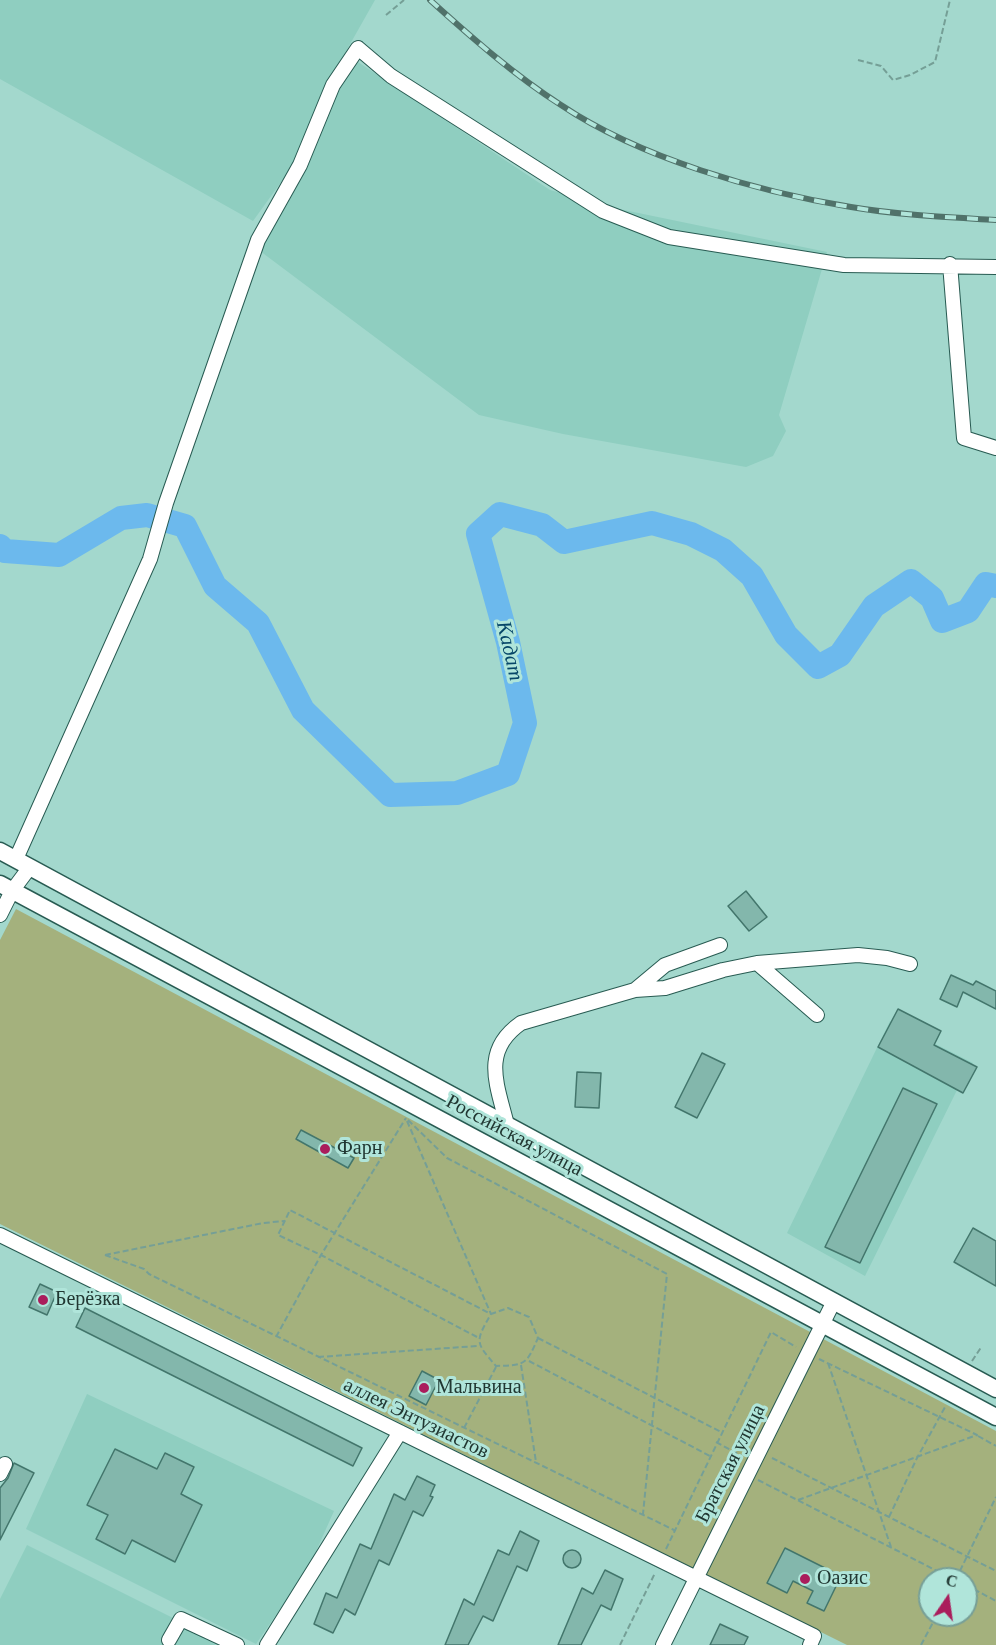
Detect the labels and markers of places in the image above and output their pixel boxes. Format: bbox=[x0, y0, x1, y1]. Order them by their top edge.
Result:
place label: Фарн bbox=[337, 1137, 382, 1161]
marker: Фарн bbox=[318, 1142, 332, 1156]
place label: Берёзка bbox=[55, 1288, 120, 1312]
marker: Берёзка bbox=[36, 1293, 50, 1307]
place label: Мальвина bbox=[436, 1376, 522, 1400]
marker: Мальвина bbox=[417, 1381, 431, 1395]
place label: Оазис bbox=[817, 1567, 868, 1591]
marker: Оазис bbox=[798, 1572, 812, 1586]

